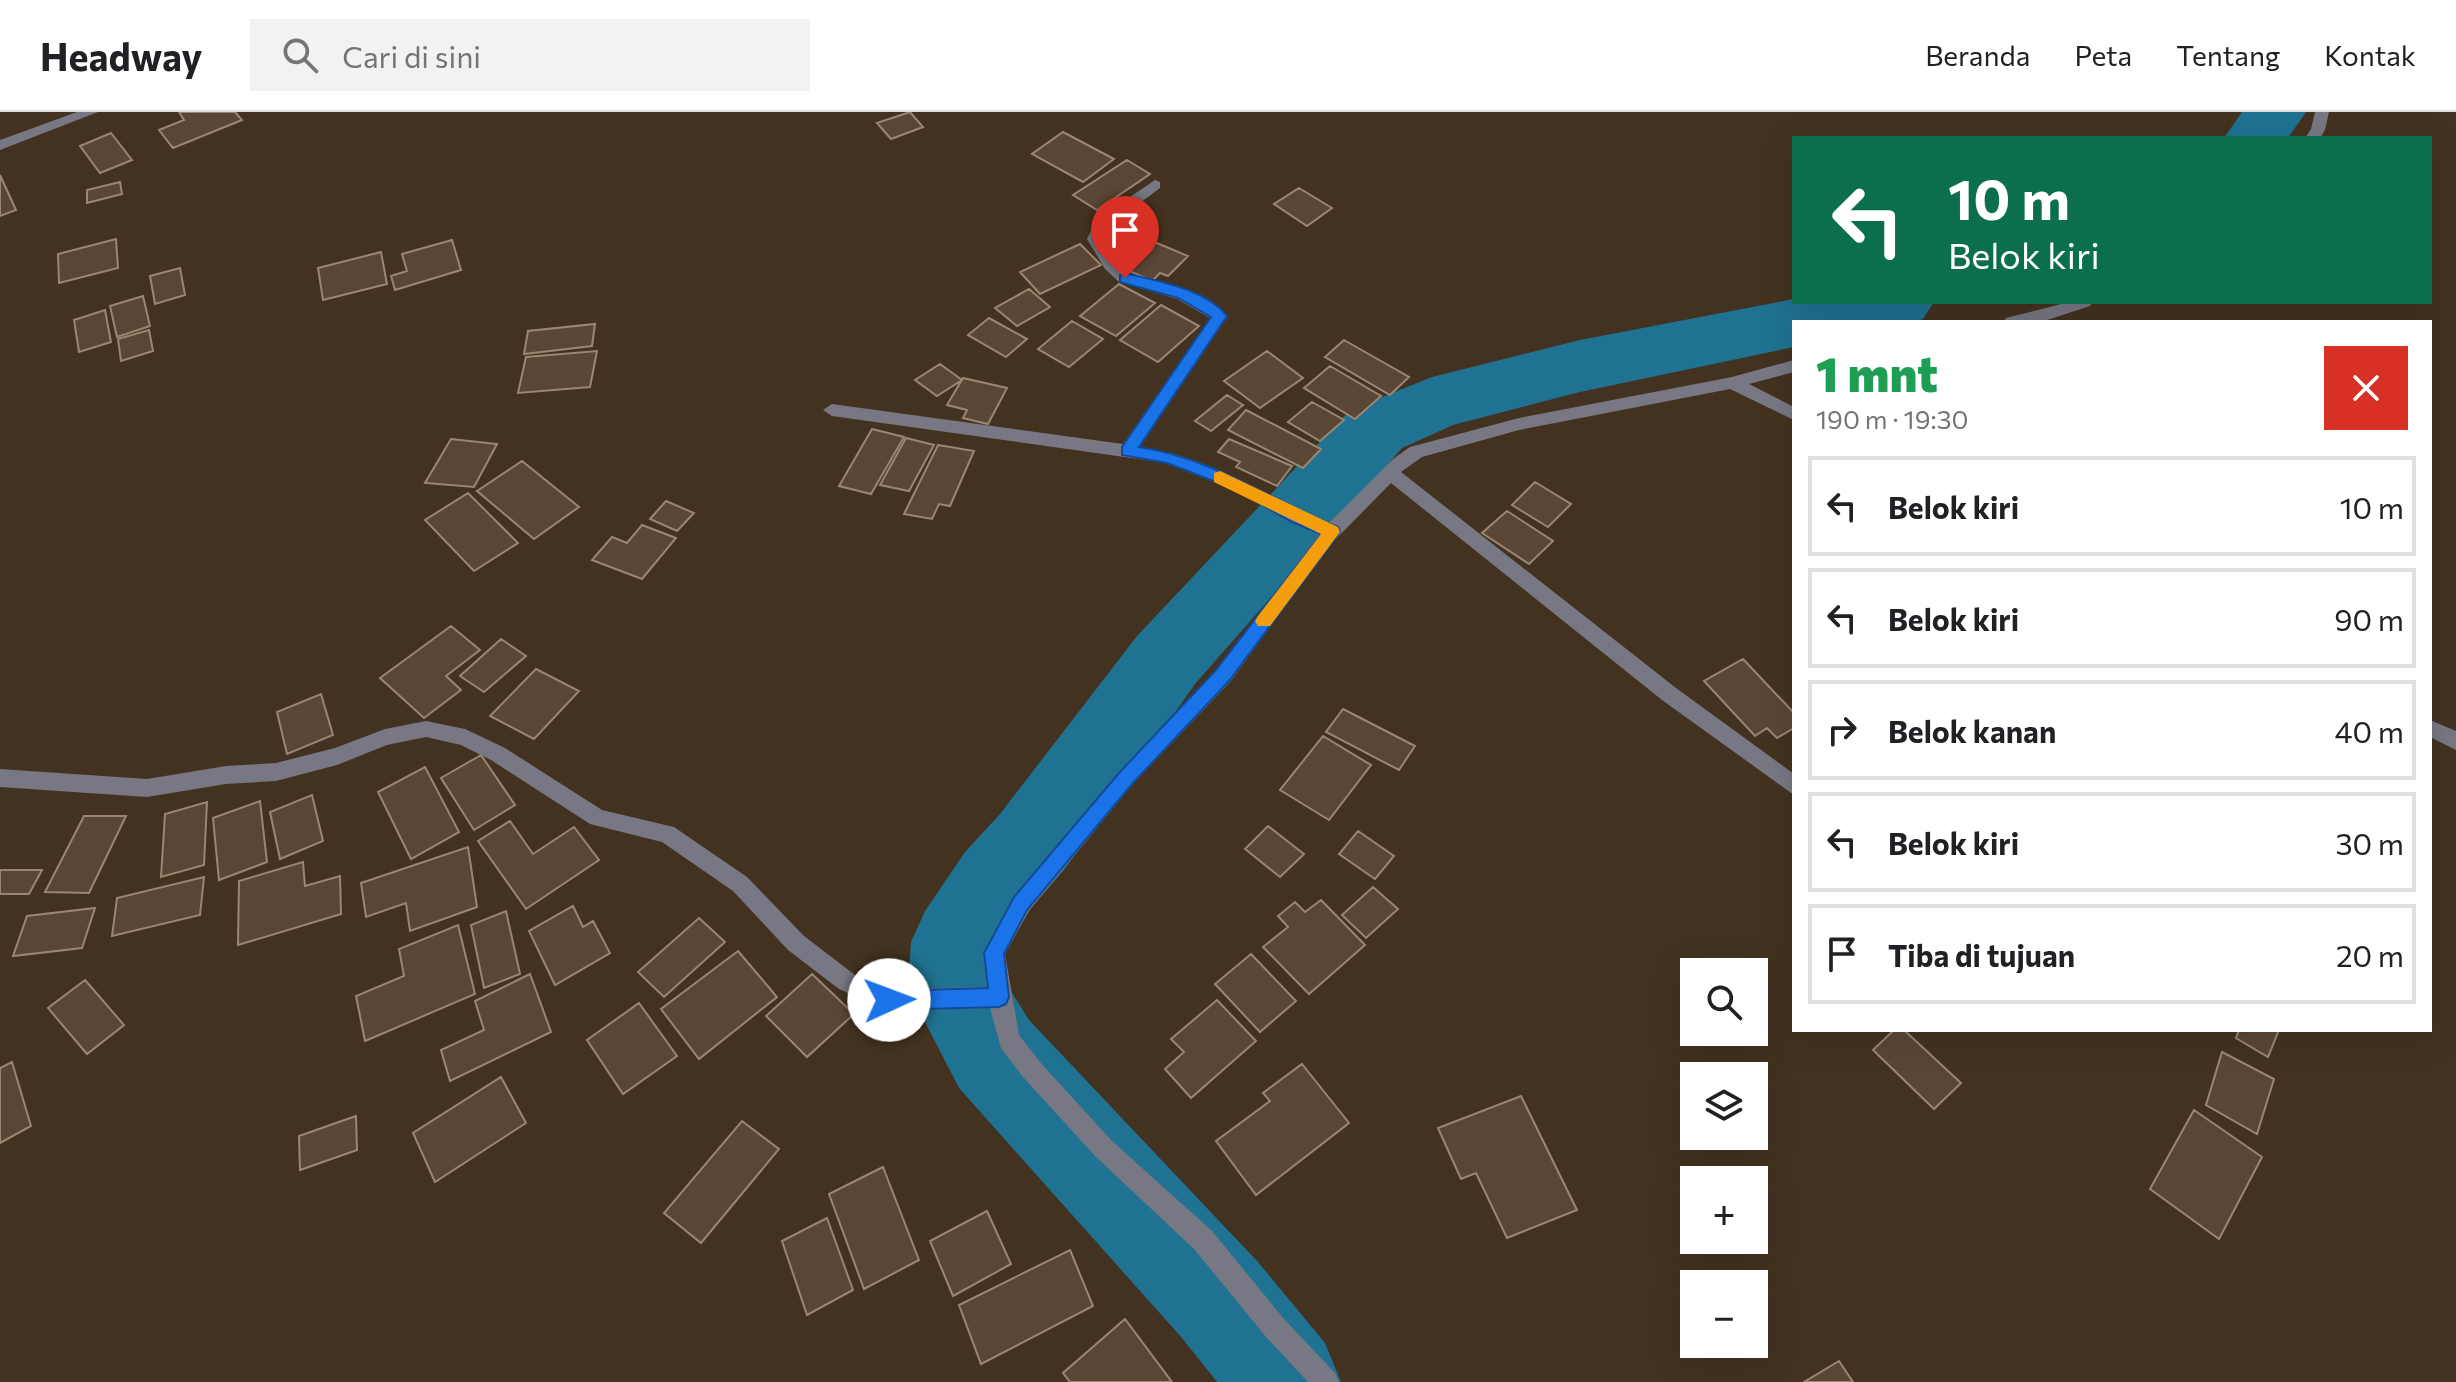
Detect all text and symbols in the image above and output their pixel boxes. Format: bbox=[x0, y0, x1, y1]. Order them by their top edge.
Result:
search box bbox=[250, 19, 810, 91]
text: Headway bbox=[40, 32, 202, 79]
icon: search bbox=[278, 33, 322, 77]
text: Cari di sini bbox=[342, 37, 481, 74]
text: Beranda bbox=[1925, 38, 2030, 72]
text: Peta bbox=[2074, 38, 2132, 72]
text: Tentang bbox=[2176, 38, 2280, 72]
text: Kontak bbox=[2324, 38, 2416, 72]
text: 10 m bbox=[1948, 163, 2070, 232]
icon: left bbox=[1816, 168, 1920, 272]
pin bbox=[1091, 196, 1159, 278]
icon: arrive bbox=[1103, 208, 1147, 252]
text: Belok kiri bbox=[1948, 232, 2100, 276]
text: 1 mnt bbox=[1816, 343, 1938, 402]
button: close bbox=[2324, 346, 2408, 430]
text: 190 m · 19:30 bbox=[1816, 403, 1968, 434]
icon: left bbox=[1820, 484, 1864, 528]
text: Belok kiri bbox=[1888, 488, 2019, 525]
text: 10 m bbox=[2340, 488, 2404, 525]
icon: left bbox=[1820, 596, 1864, 640]
text: Belok kiri bbox=[1888, 600, 2019, 637]
text: 90 m bbox=[2334, 600, 2404, 637]
icon: right bbox=[1820, 708, 1864, 752]
text: Belok kanan bbox=[1888, 712, 2056, 749]
text: 40 m bbox=[2335, 712, 2404, 749]
icon: left bbox=[1820, 820, 1864, 864]
text: Belok kiri bbox=[1888, 824, 2019, 861]
text: 30 m bbox=[2335, 824, 2404, 861]
icon: arrive bbox=[1820, 932, 1864, 976]
text: Tiba di tujuan bbox=[1888, 936, 2075, 973]
text: 20 m bbox=[2336, 936, 2404, 973]
position arrow bbox=[847, 958, 931, 1042]
map controls bbox=[1680, 958, 1768, 1358]
button: search bbox=[1680, 958, 1768, 1046]
button: layers bbox=[1680, 1062, 1768, 1150]
button: + bbox=[1680, 1166, 1768, 1254]
button: − bbox=[1680, 1270, 1768, 1358]

